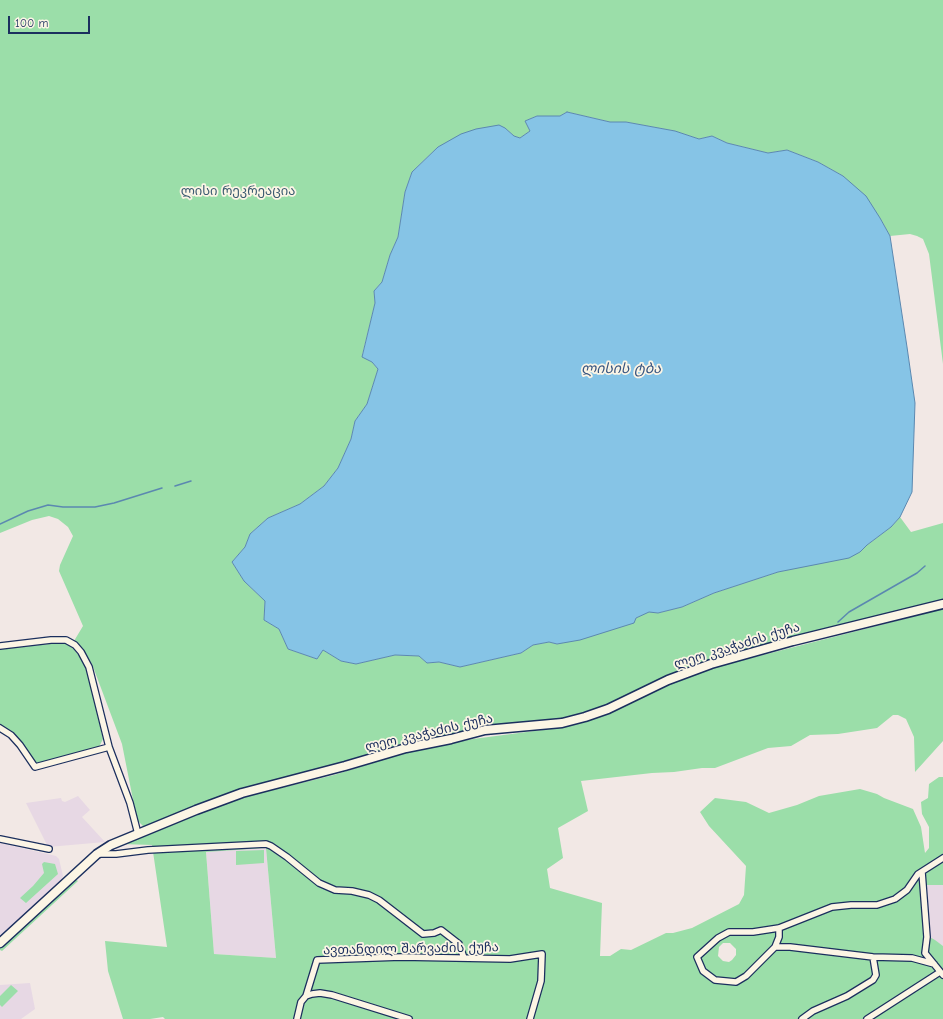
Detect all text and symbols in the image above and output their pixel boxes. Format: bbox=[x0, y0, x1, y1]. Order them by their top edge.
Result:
scale bar bbox=[10, 8, 92, 34]
text: 100 m bbox=[15, 16, 48, 30]
park label: ლისი რეკრეაცია bbox=[181, 183, 295, 199]
water label: ლისის ტბა bbox=[581, 361, 661, 377]
street label: ლეო კვაჭაძის ქუჩა bbox=[672, 619, 802, 673]
street label: ლეო კვაჭაძის ქუჩა bbox=[364, 711, 494, 755]
street label: ავთანდილ შარვაძის ქუჩა bbox=[323, 940, 499, 958]

